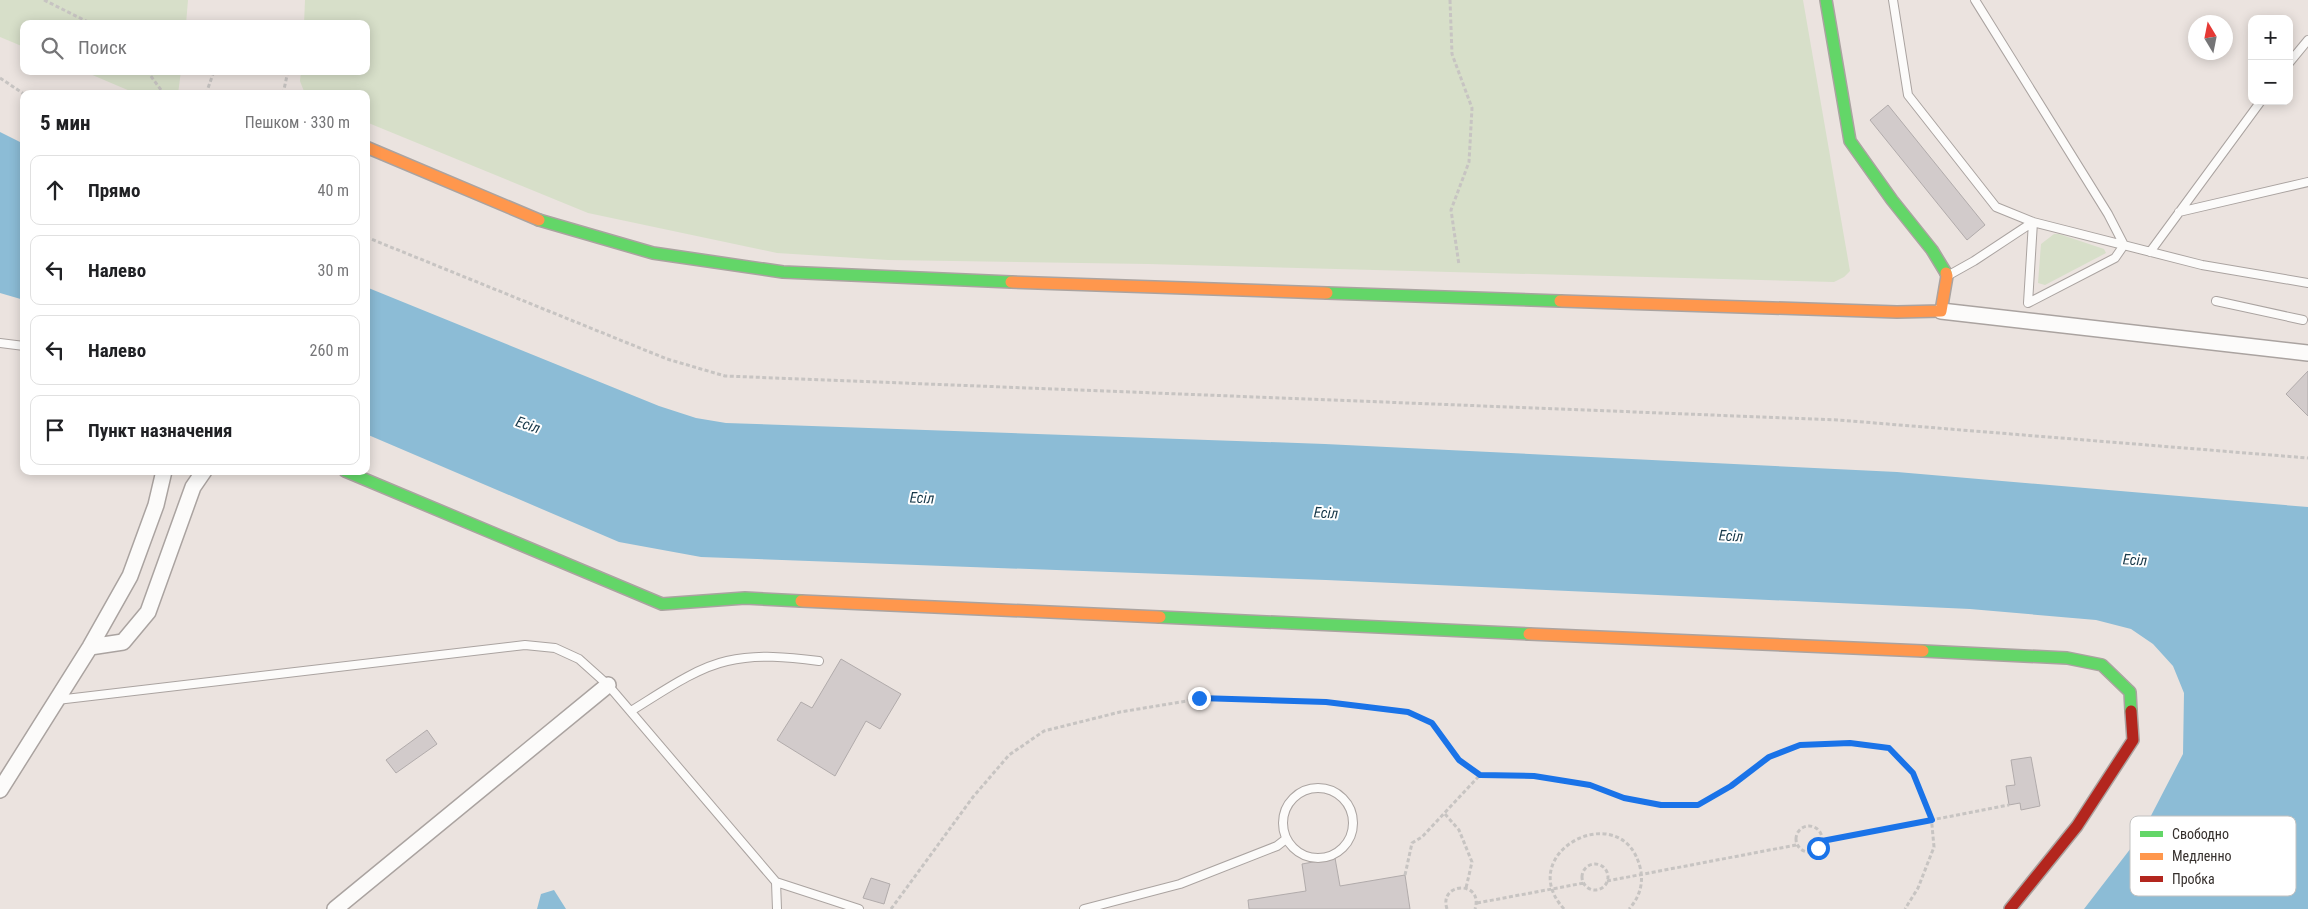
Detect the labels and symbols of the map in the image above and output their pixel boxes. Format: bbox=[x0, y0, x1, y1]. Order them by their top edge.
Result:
north arrow bbox=[2188, 15, 2233, 60]
water label: Есіл bbox=[513, 412, 543, 438]
water label: Есіл bbox=[909, 489, 935, 507]
water label: Есіл bbox=[1313, 503, 1339, 523]
water label: Есіл bbox=[1718, 526, 1744, 546]
water label: Есіл bbox=[2122, 550, 2148, 570]
route end bbox=[1188, 687, 1211, 710]
legend bbox=[2130, 816, 2296, 896]
text: Свободно bbox=[2172, 826, 2229, 842]
route start bbox=[1807, 837, 1830, 860]
text: Медленно bbox=[2172, 848, 2232, 864]
text: Пробка bbox=[2172, 871, 2215, 887]

